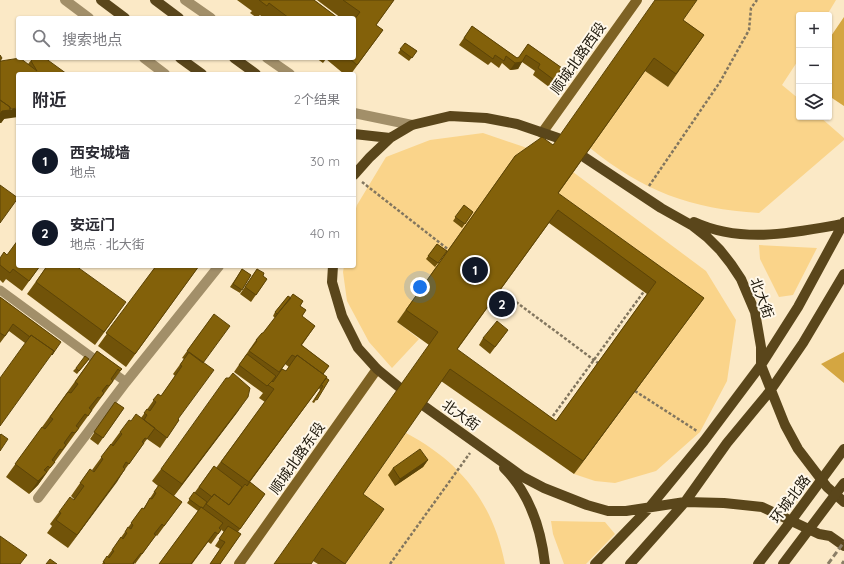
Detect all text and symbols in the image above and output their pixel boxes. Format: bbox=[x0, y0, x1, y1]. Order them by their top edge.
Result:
map controls bbox=[796, 12, 832, 120]
button: + bbox=[796, 12, 832, 48]
search box bbox=[16, 16, 356, 60]
street label: 顺城北路西段 bbox=[547, 18, 609, 98]
icon: search bbox=[30, 27, 52, 49]
text: 搜索地点 bbox=[62, 30, 122, 49]
button: − bbox=[796, 48, 832, 84]
button: layers bbox=[796, 84, 832, 120]
text: 附近 bbox=[32, 89, 66, 110]
text: 2个结果 bbox=[294, 91, 340, 107]
text: 西安城墙 bbox=[70, 143, 130, 162]
text: 1 bbox=[42, 153, 48, 169]
text: 30 m bbox=[310, 153, 340, 169]
text: 地点 bbox=[70, 164, 96, 180]
text: 安远门 bbox=[70, 215, 115, 234]
text: 2 bbox=[41, 225, 49, 241]
text: 40 m bbox=[310, 225, 340, 241]
text: 地点 · 北大街 bbox=[70, 236, 145, 252]
pin: 1 bbox=[462, 255, 488, 285]
street label: 北大街 bbox=[746, 275, 778, 321]
your location bbox=[410, 277, 430, 297]
pin: 2 bbox=[489, 289, 515, 319]
street label: 北大街 bbox=[439, 396, 483, 434]
street label: 顺城北路东段 bbox=[266, 418, 328, 498]
street label: 环城北路 bbox=[766, 471, 814, 527]

